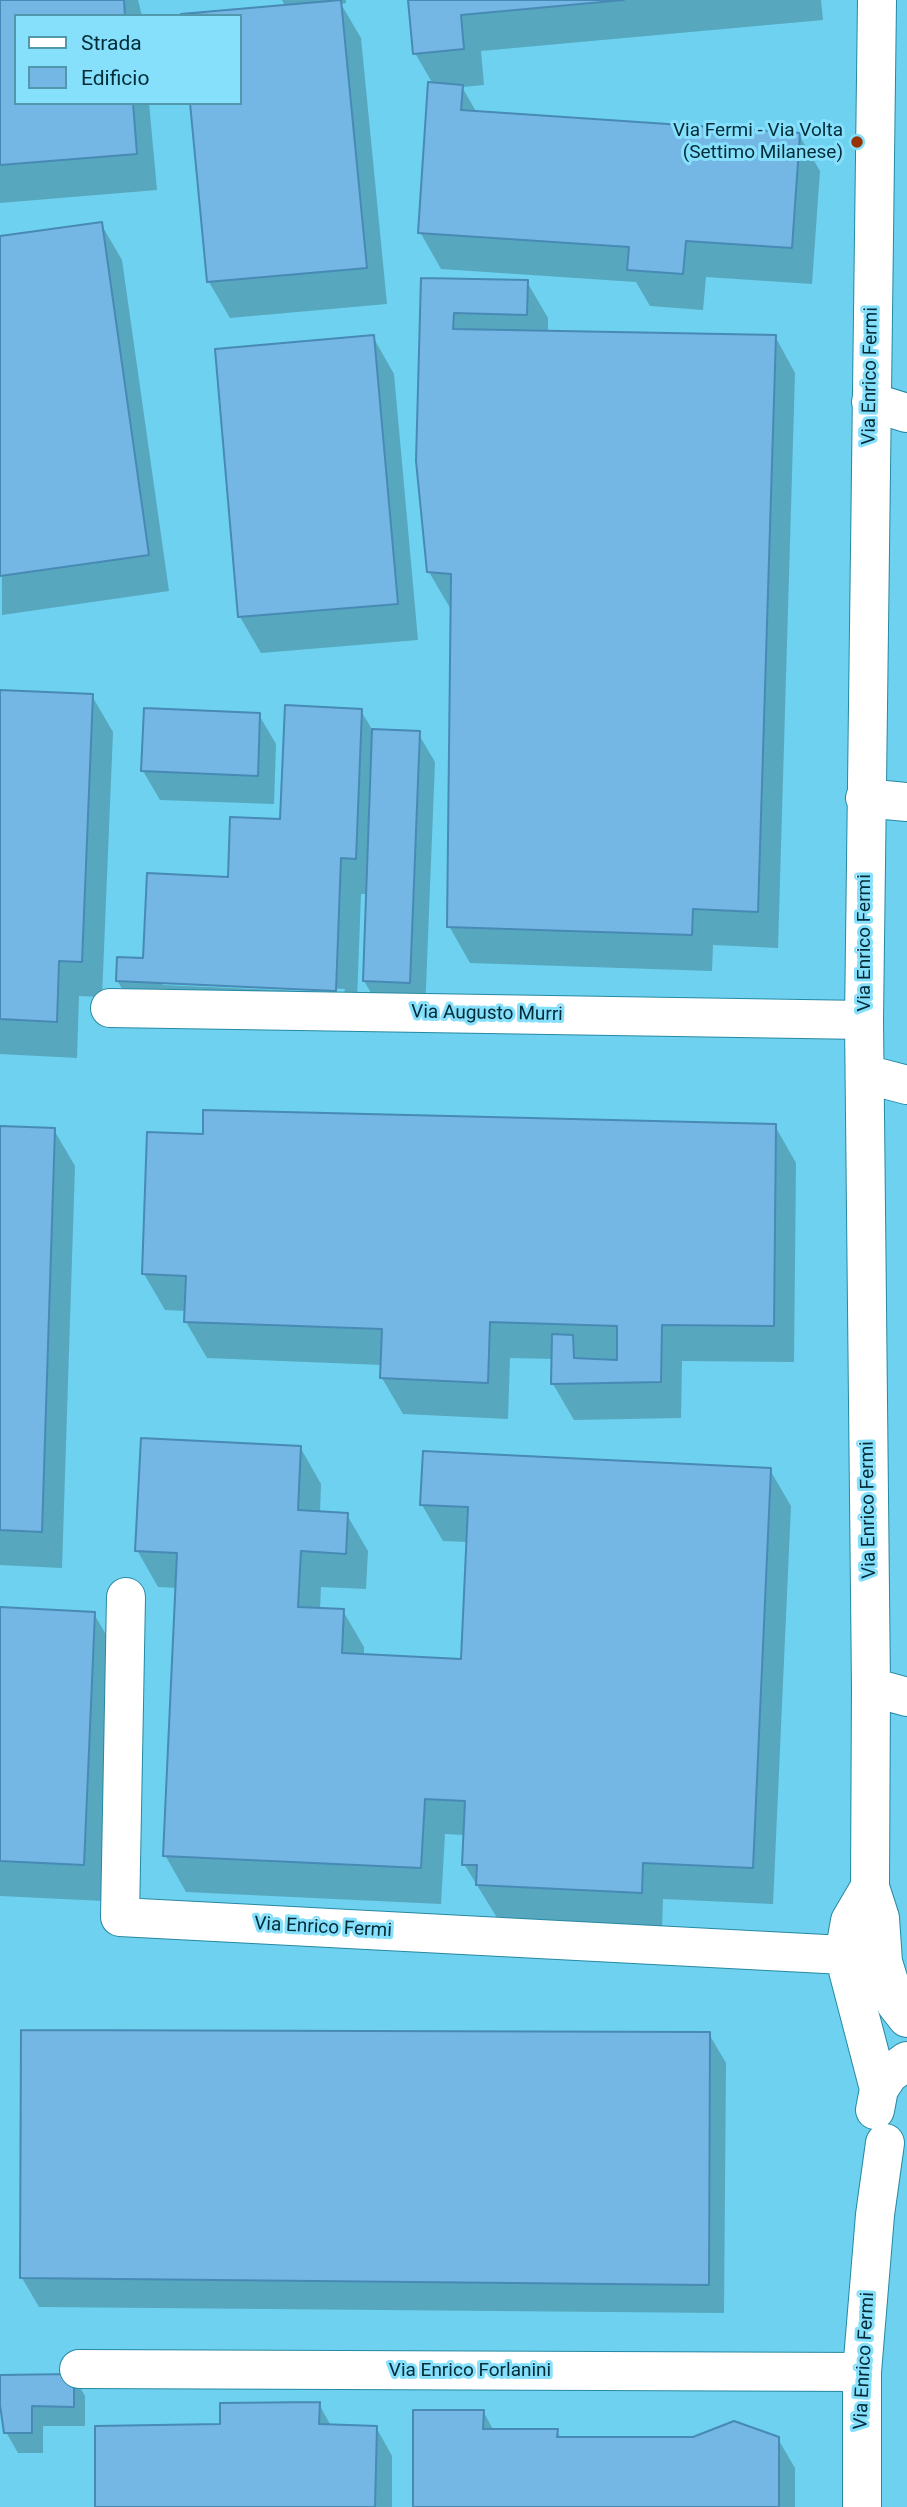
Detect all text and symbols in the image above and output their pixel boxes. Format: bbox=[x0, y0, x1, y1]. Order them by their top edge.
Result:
legend bbox=[14, 14, 242, 105]
text: Strada bbox=[81, 31, 142, 55]
text: Edificio bbox=[81, 66, 149, 90]
place label: Via Fermi - Via Volta (Settimo Milanese) bbox=[673, 120, 843, 164]
marker: Via Fermi - Via Volta (Settimo Milanese) bbox=[849, 134, 865, 150]
street label: Via Enrico Fermi bbox=[858, 307, 884, 445]
street label: Via Enrico Fermi bbox=[854, 874, 876, 1012]
street label: Via Augusto Murri bbox=[411, 1001, 563, 1027]
street label: Via Enrico Fermi bbox=[856, 1441, 882, 1579]
street label: Via Enrico Fermi bbox=[254, 1913, 392, 1943]
street label: Via Enrico Fermi bbox=[850, 2292, 880, 2430]
street label: Via Enrico Forlanini bbox=[389, 2360, 551, 2382]

